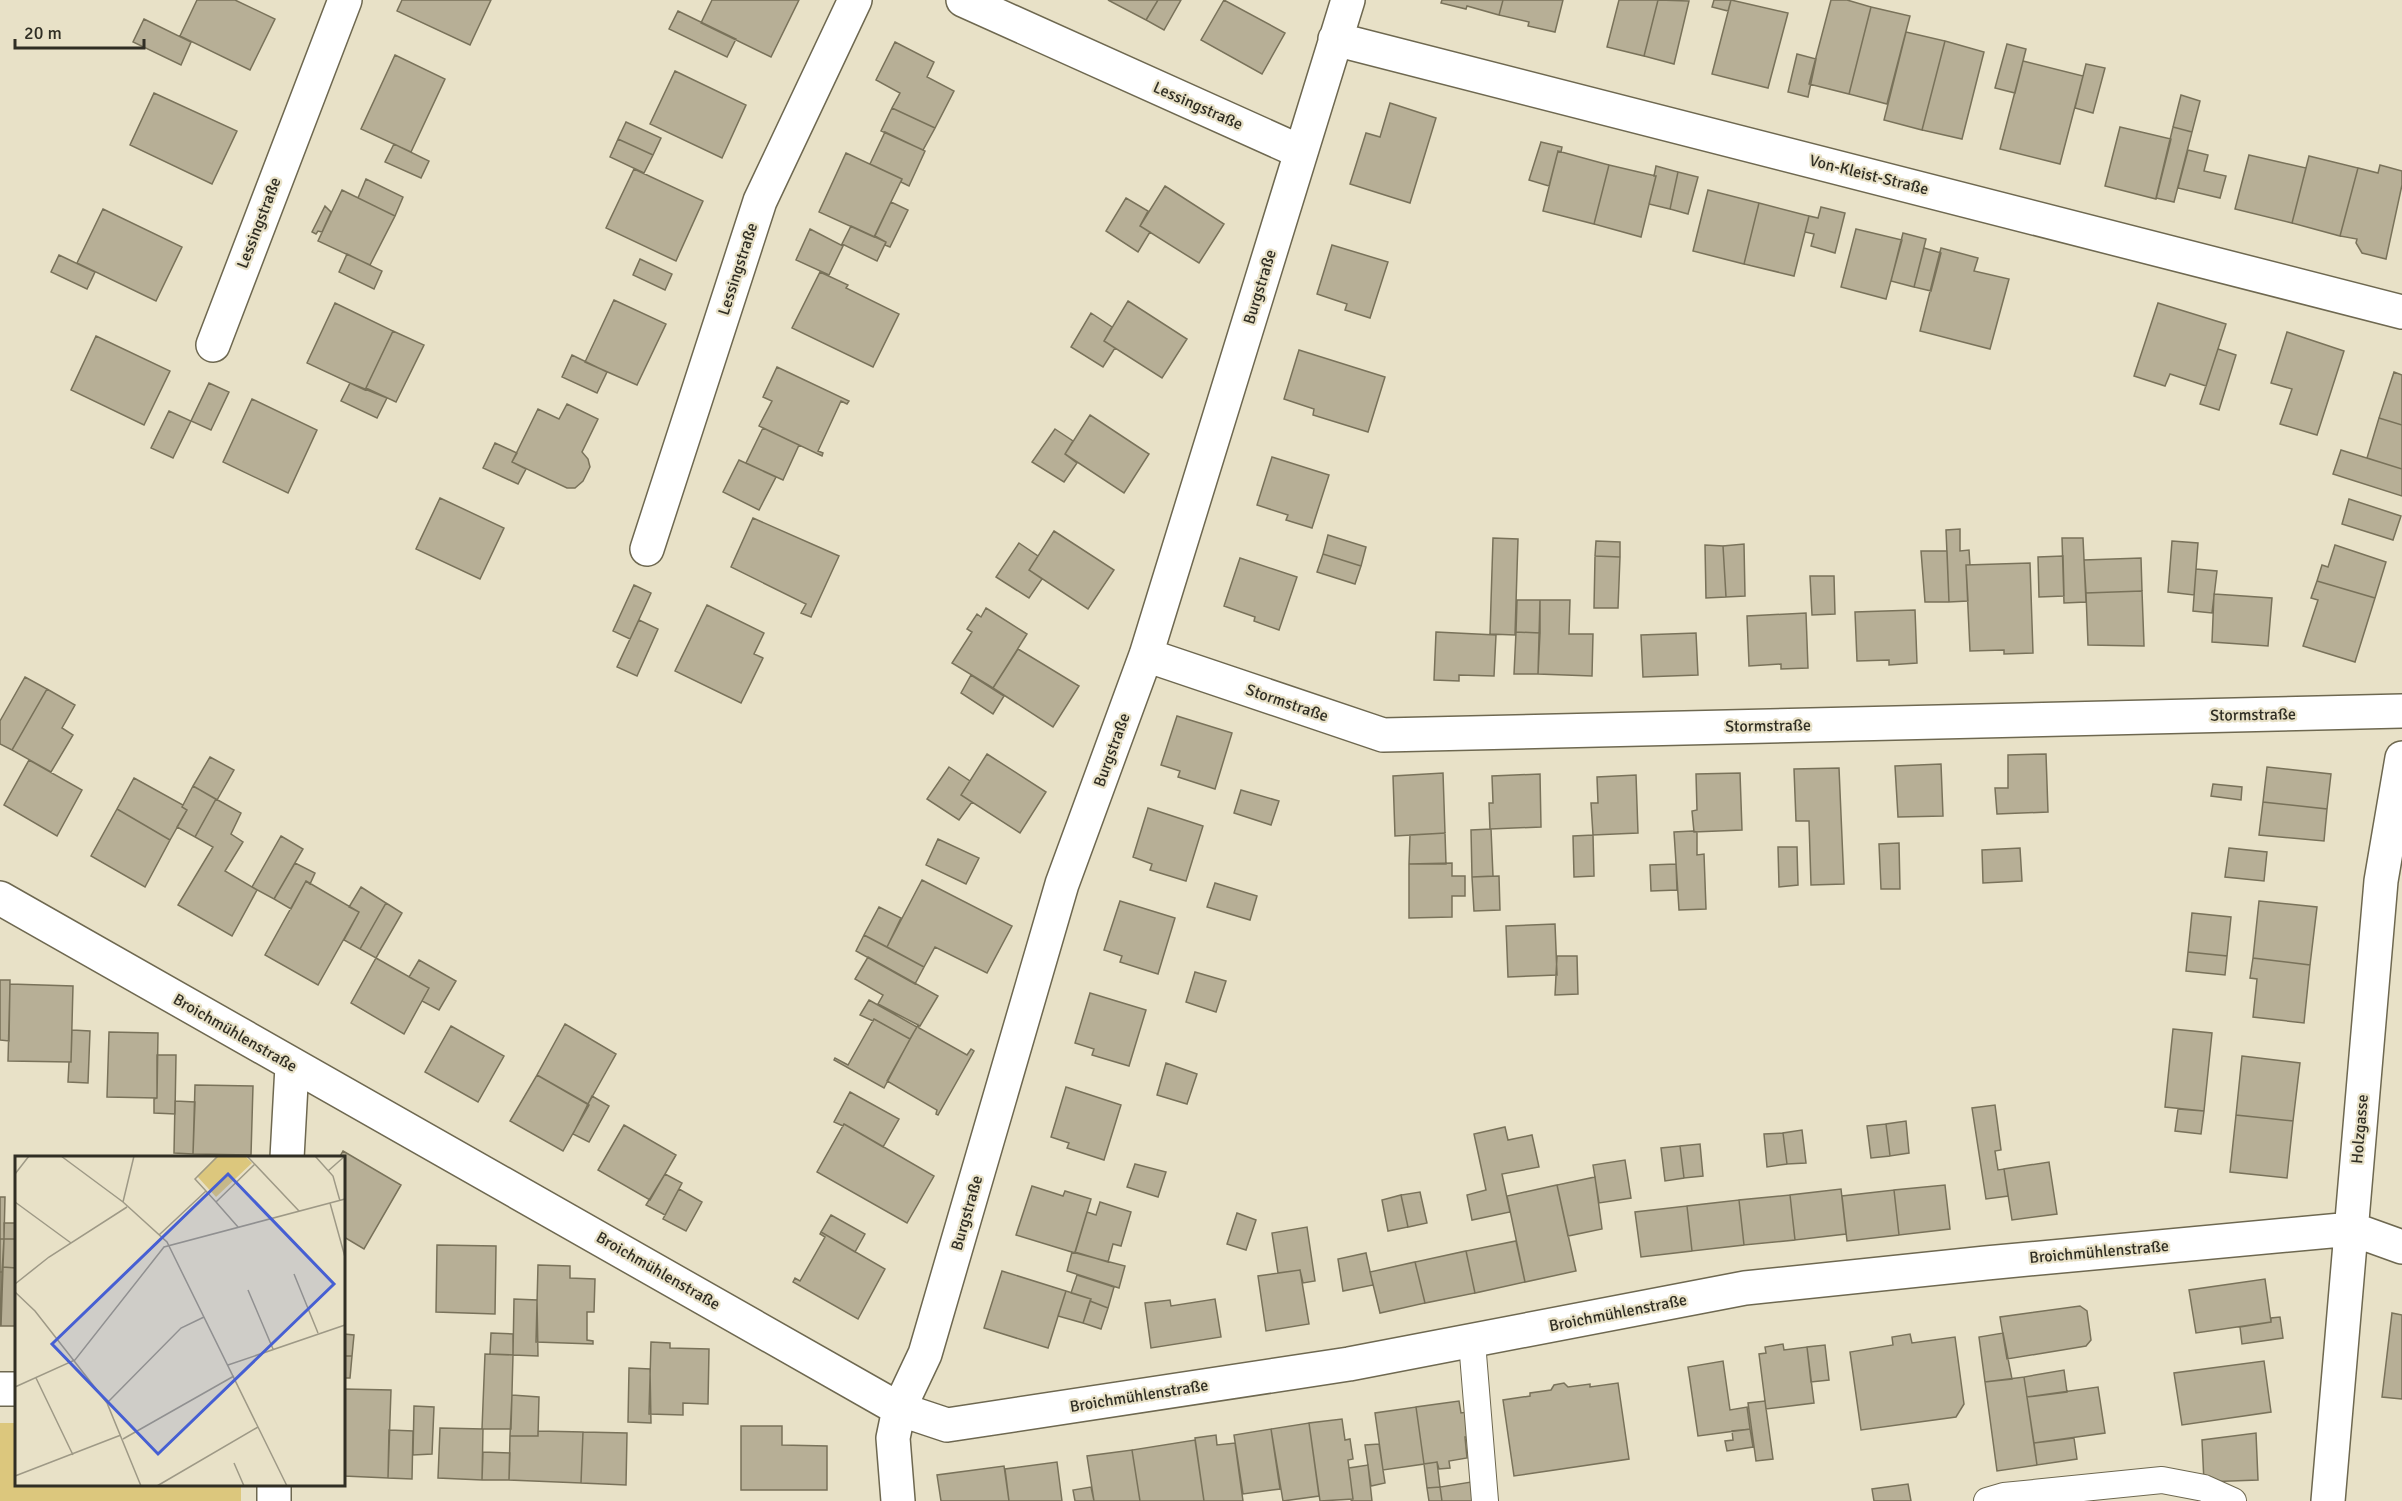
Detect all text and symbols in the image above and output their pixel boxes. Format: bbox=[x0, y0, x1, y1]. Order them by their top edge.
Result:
scale bar bbox=[15, 12, 144, 50]
text: 20 m bbox=[24, 22, 62, 44]
street label: Lessingstraße bbox=[1150, 77, 1246, 135]
street label: Von-Kleist-Straße bbox=[1807, 151, 1931, 199]
street label: Lessingstraße bbox=[232, 175, 286, 271]
street label: Lessingstraße bbox=[714, 220, 762, 318]
street label: Burgstraße bbox=[1239, 247, 1281, 327]
street label: Stormstraße bbox=[1243, 680, 1331, 726]
street label: Stormstraße bbox=[2210, 704, 2296, 726]
street label: Burgstraße bbox=[1089, 710, 1135, 790]
street label: Stormstraße bbox=[1725, 715, 1811, 737]
street label: Broichmühlenstraße bbox=[169, 989, 301, 1077]
street label: Holzgasse bbox=[2347, 1093, 2373, 1165]
inset map bbox=[15, 1156, 345, 1486]
street label: Burgstraße bbox=[947, 1173, 987, 1253]
street label: Broichmühlenstraße bbox=[592, 1227, 724, 1315]
street label: Broichmühlenstraße bbox=[2028, 1236, 2170, 1268]
street label: Broichmühlenstraße bbox=[1547, 1290, 1689, 1336]
street label: Broichmühlenstraße bbox=[1068, 1375, 1210, 1417]

